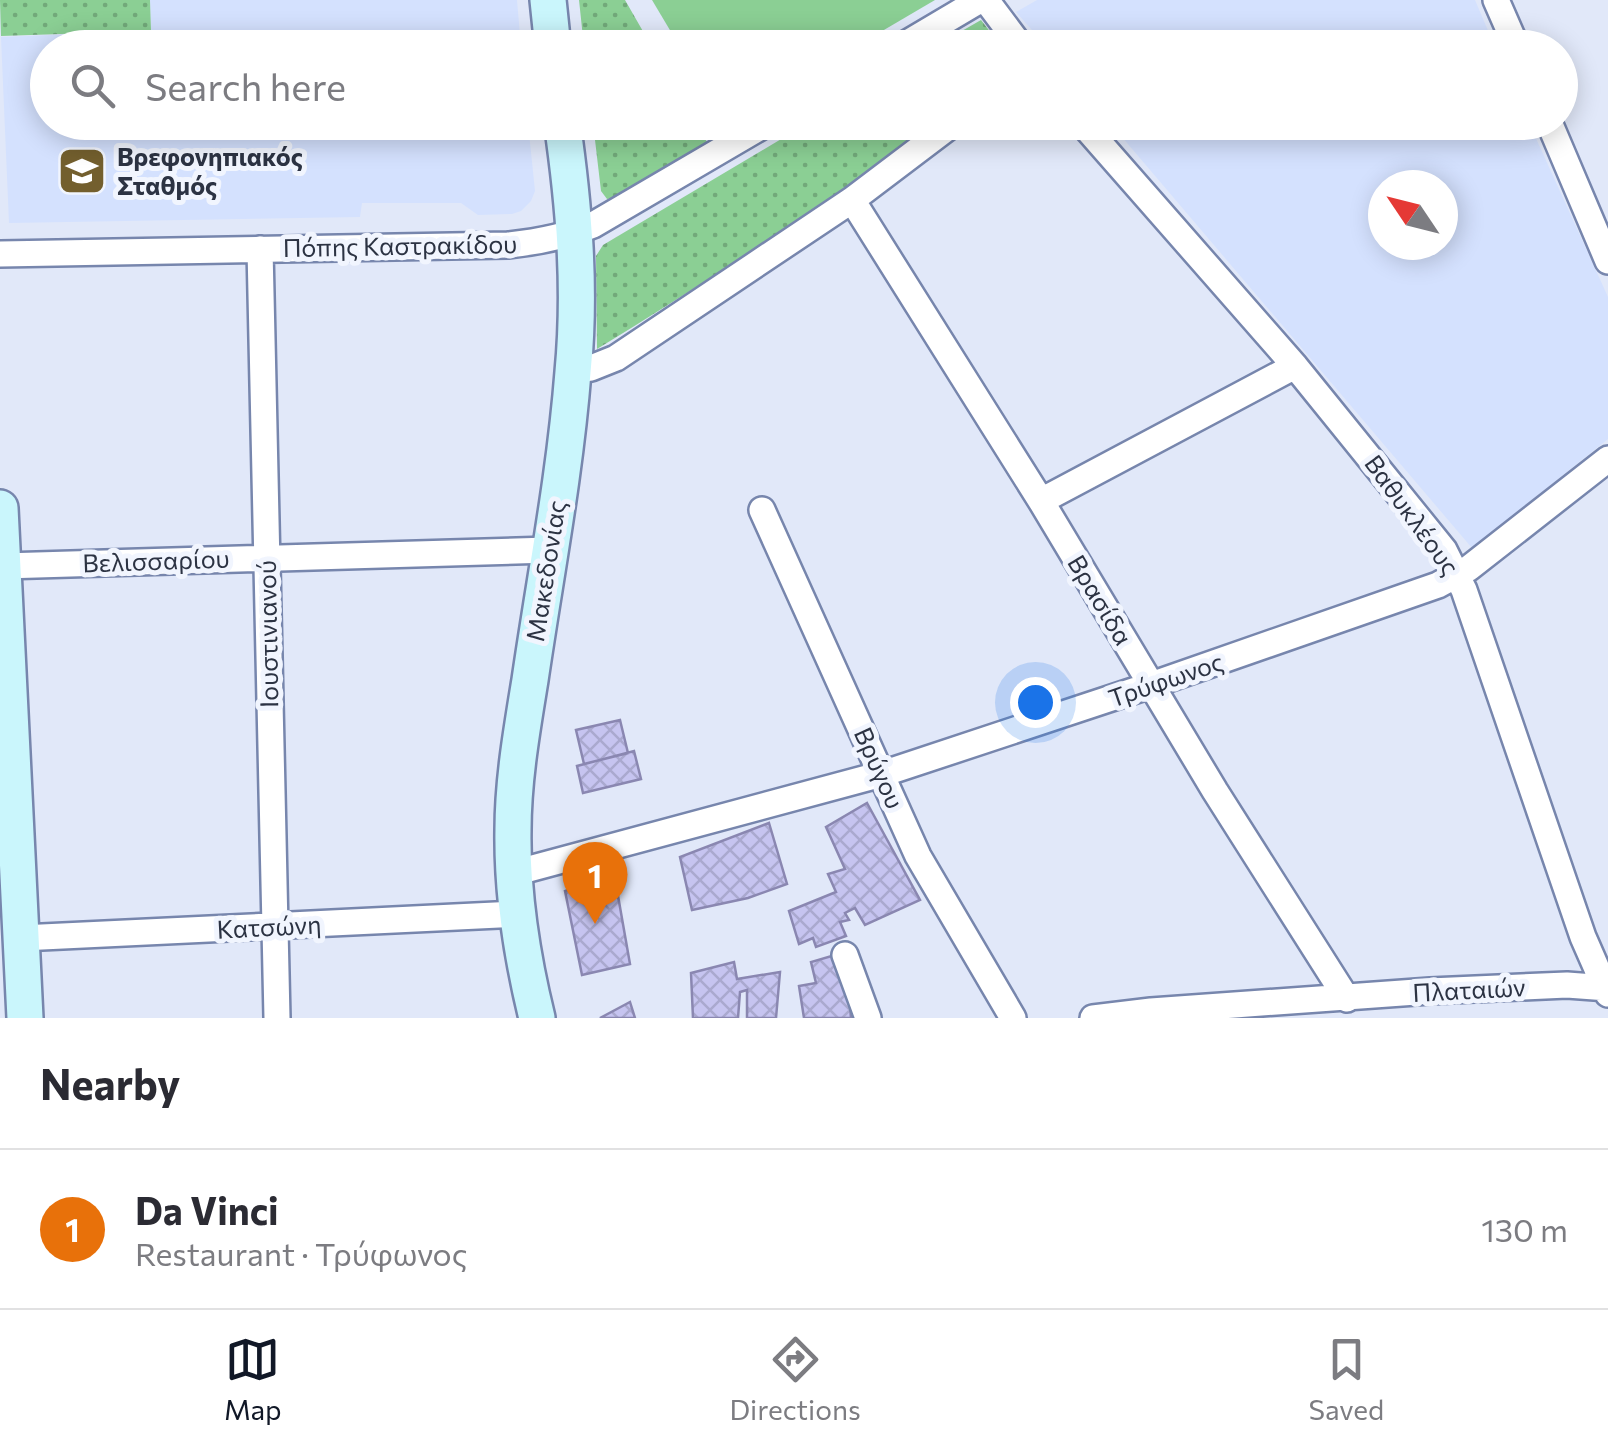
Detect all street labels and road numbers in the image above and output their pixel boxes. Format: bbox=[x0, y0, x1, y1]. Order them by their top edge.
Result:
street label: Πόπης Καστρακίδου bbox=[282, 228, 517, 262]
street label: Βαθυκλέους bbox=[1359, 449, 1466, 580]
street label: Μακεδονίας bbox=[519, 498, 571, 643]
street label: Βελισσαρίου bbox=[82, 542, 230, 578]
street label: Βρασίδα bbox=[1062, 549, 1139, 650]
street label: Ιουστινιανού bbox=[251, 560, 283, 708]
street label: Τρύφωνος bbox=[1104, 645, 1227, 713]
street label: Βρύγου bbox=[849, 722, 911, 813]
street label: Κατσώνη bbox=[216, 908, 322, 944]
street label: Πλαταιών bbox=[1412, 971, 1526, 1007]

